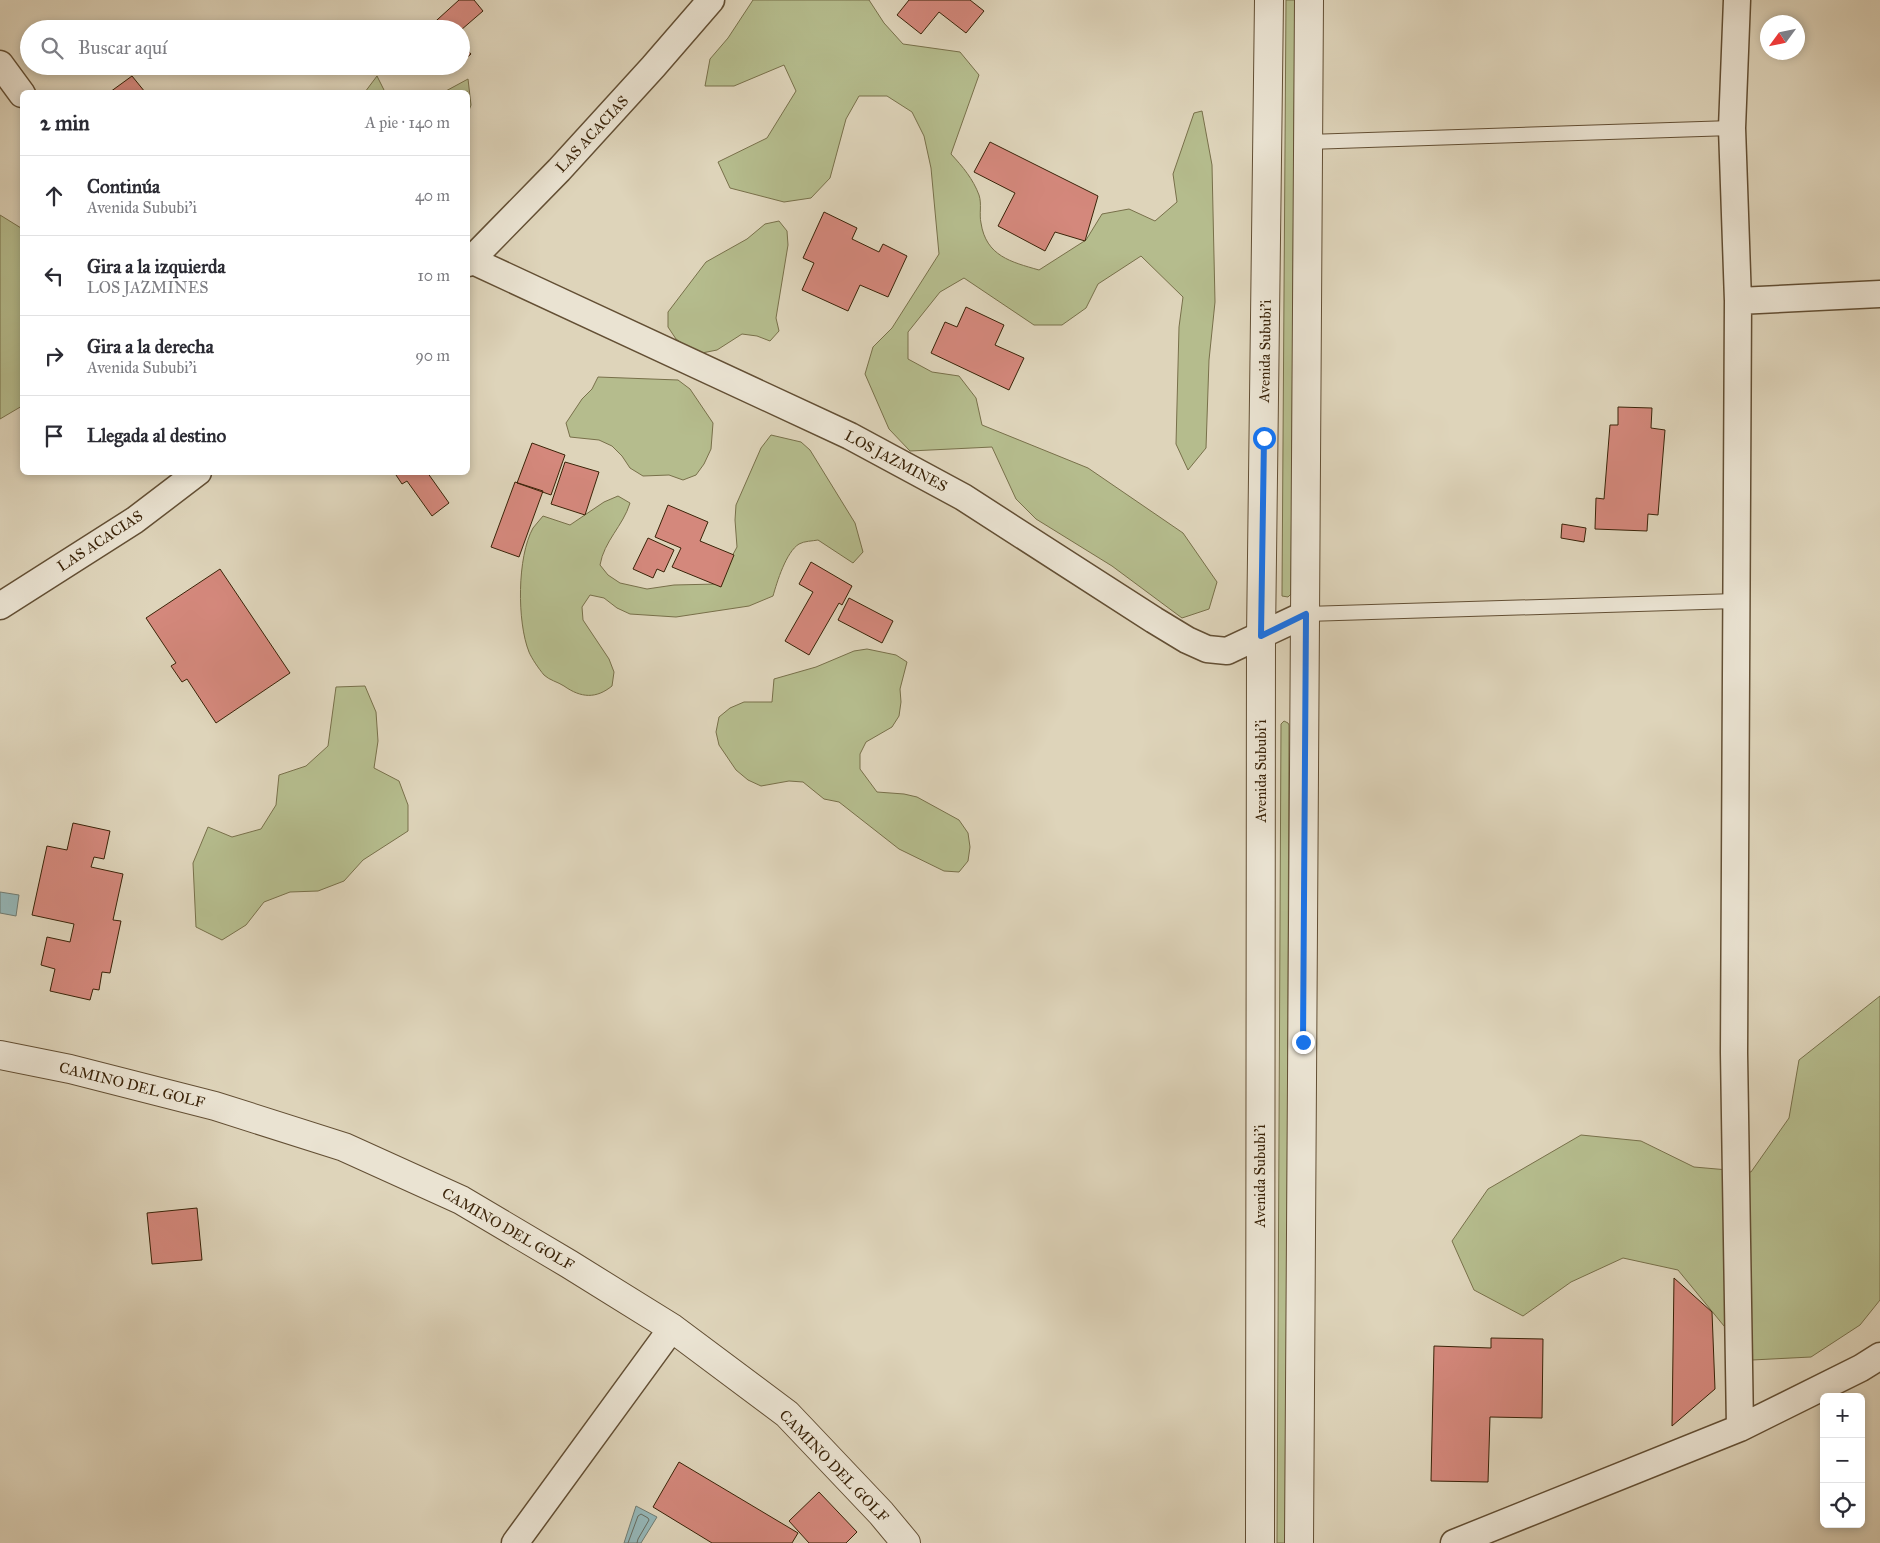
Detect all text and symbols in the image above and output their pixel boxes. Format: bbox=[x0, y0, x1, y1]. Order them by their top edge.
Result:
north arrow bbox=[1760, 15, 1805, 60]
search box bbox=[20, 20, 470, 75]
icon: search bbox=[38, 34, 66, 62]
text: Buscar aquí bbox=[78, 36, 167, 59]
street label: LAS ACACIAS bbox=[552, 92, 632, 176]
text: 2 min bbox=[40, 110, 90, 136]
text: A pie · 140 m bbox=[365, 113, 450, 132]
text: Continúa bbox=[87, 175, 160, 198]
icon: ahead bbox=[40, 182, 68, 210]
text: 40 m bbox=[415, 186, 450, 205]
text: Avenida Sububi'i bbox=[87, 198, 197, 217]
text: Gira a la izquierda bbox=[87, 255, 226, 278]
icon: left bbox=[40, 262, 68, 290]
text: 10 m bbox=[418, 266, 450, 285]
text: LOS JAZMINES bbox=[87, 278, 208, 297]
street label: Avenida Sububi'i bbox=[1255, 299, 1275, 404]
text: Gira a la derecha bbox=[87, 335, 214, 358]
icon: right bbox=[40, 342, 68, 370]
text: 90 m bbox=[415, 346, 450, 365]
text: Avenida Sububi'i bbox=[87, 358, 197, 377]
icon: arrive bbox=[40, 422, 68, 450]
text: Llegada al destino bbox=[87, 424, 226, 447]
street label: LOS JAZMINES bbox=[841, 426, 950, 497]
route start bbox=[1253, 427, 1276, 450]
street label: LAS ACACIAS bbox=[54, 507, 146, 575]
street label: Avenida Sububi'i bbox=[1252, 719, 1270, 824]
route end bbox=[1292, 1031, 1315, 1054]
street label: CAMINO DEL GOLF bbox=[57, 1058, 207, 1112]
street label: Avenida Sububi'i bbox=[1251, 1124, 1269, 1229]
street label: CAMINO DEL GOLF bbox=[439, 1184, 577, 1274]
map controls bbox=[1820, 1393, 1865, 1528]
button: + bbox=[1820, 1393, 1865, 1438]
street label: CAMINO DEL GOLF bbox=[776, 1406, 892, 1526]
button: − bbox=[1820, 1438, 1865, 1483]
button: locate bbox=[1820, 1483, 1865, 1528]

